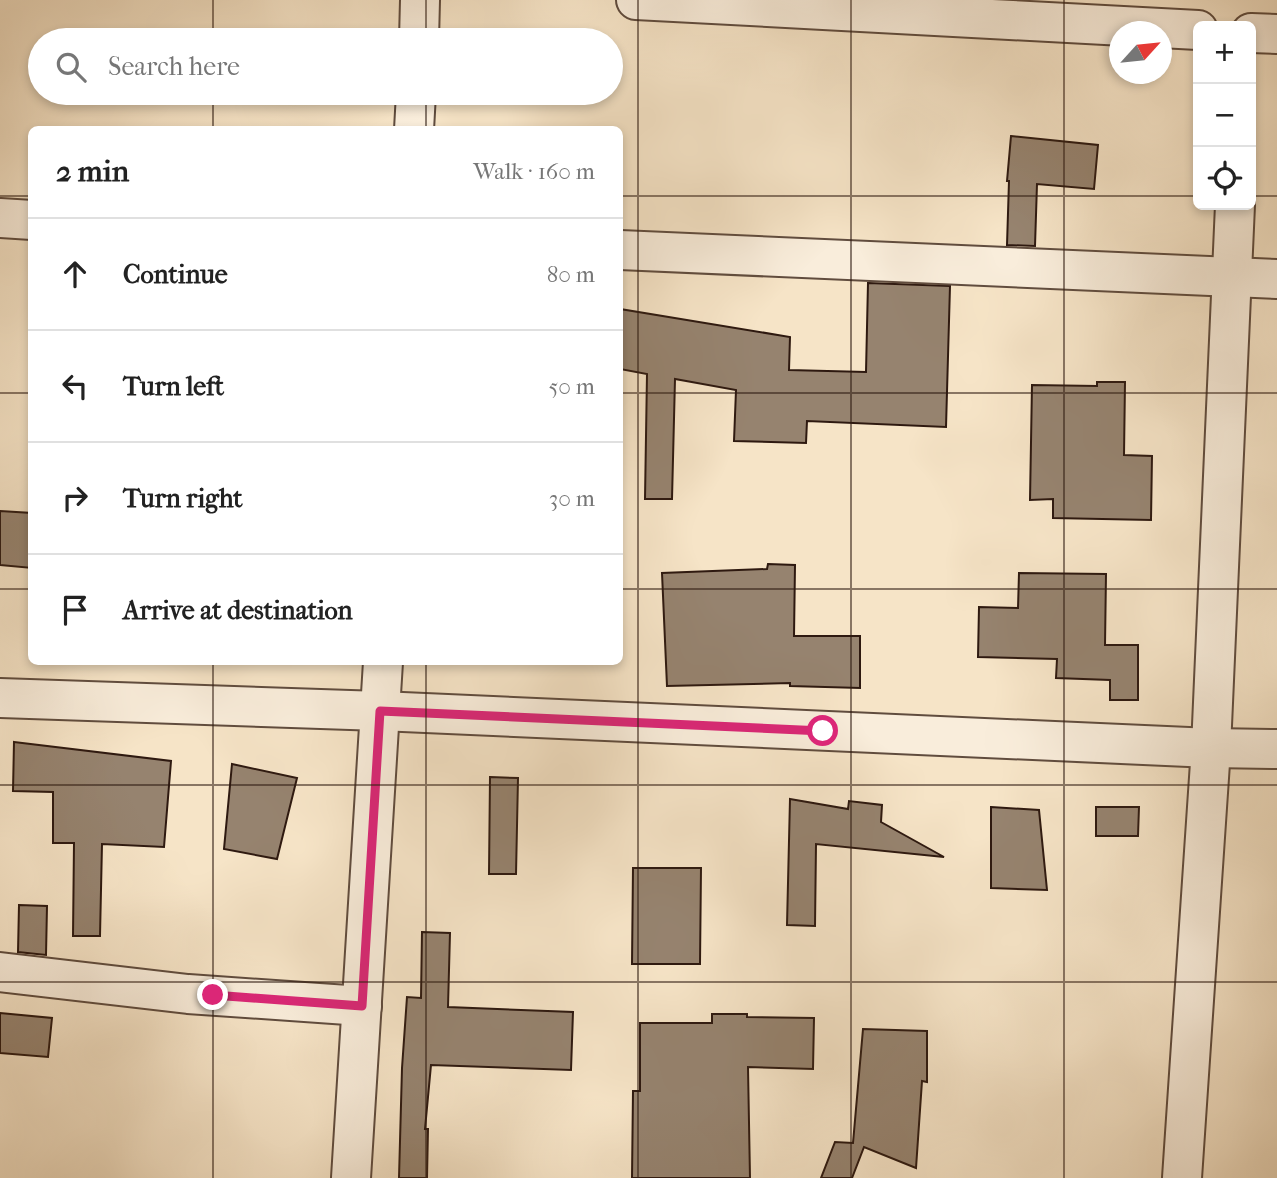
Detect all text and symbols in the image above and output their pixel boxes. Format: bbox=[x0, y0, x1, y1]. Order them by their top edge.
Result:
north arrow bbox=[1109, 21, 1172, 84]
map controls bbox=[1193, 21, 1256, 210]
button: + bbox=[1193, 21, 1256, 84]
search box bbox=[28, 28, 623, 105]
icon: search bbox=[52, 48, 90, 86]
text: Search here bbox=[108, 51, 240, 82]
button: − bbox=[1193, 84, 1256, 147]
button: locate bbox=[1193, 147, 1256, 210]
text: 2 min bbox=[56, 154, 129, 189]
text: Walk · 160 m bbox=[473, 158, 595, 185]
icon: ahead bbox=[56, 255, 94, 293]
text: Continue bbox=[123, 259, 228, 290]
text: 80 m bbox=[547, 261, 595, 288]
icon: left bbox=[56, 367, 94, 405]
text: Turn left bbox=[123, 371, 224, 402]
text: 50 m bbox=[548, 373, 595, 400]
icon: right bbox=[56, 479, 94, 517]
text: Turn right bbox=[123, 483, 243, 514]
text: 30 m bbox=[549, 485, 595, 512]
icon: arrive bbox=[56, 591, 94, 629]
text: Arrive at destination bbox=[123, 595, 353, 626]
route start bbox=[807, 715, 838, 746]
route end bbox=[197, 979, 228, 1010]

